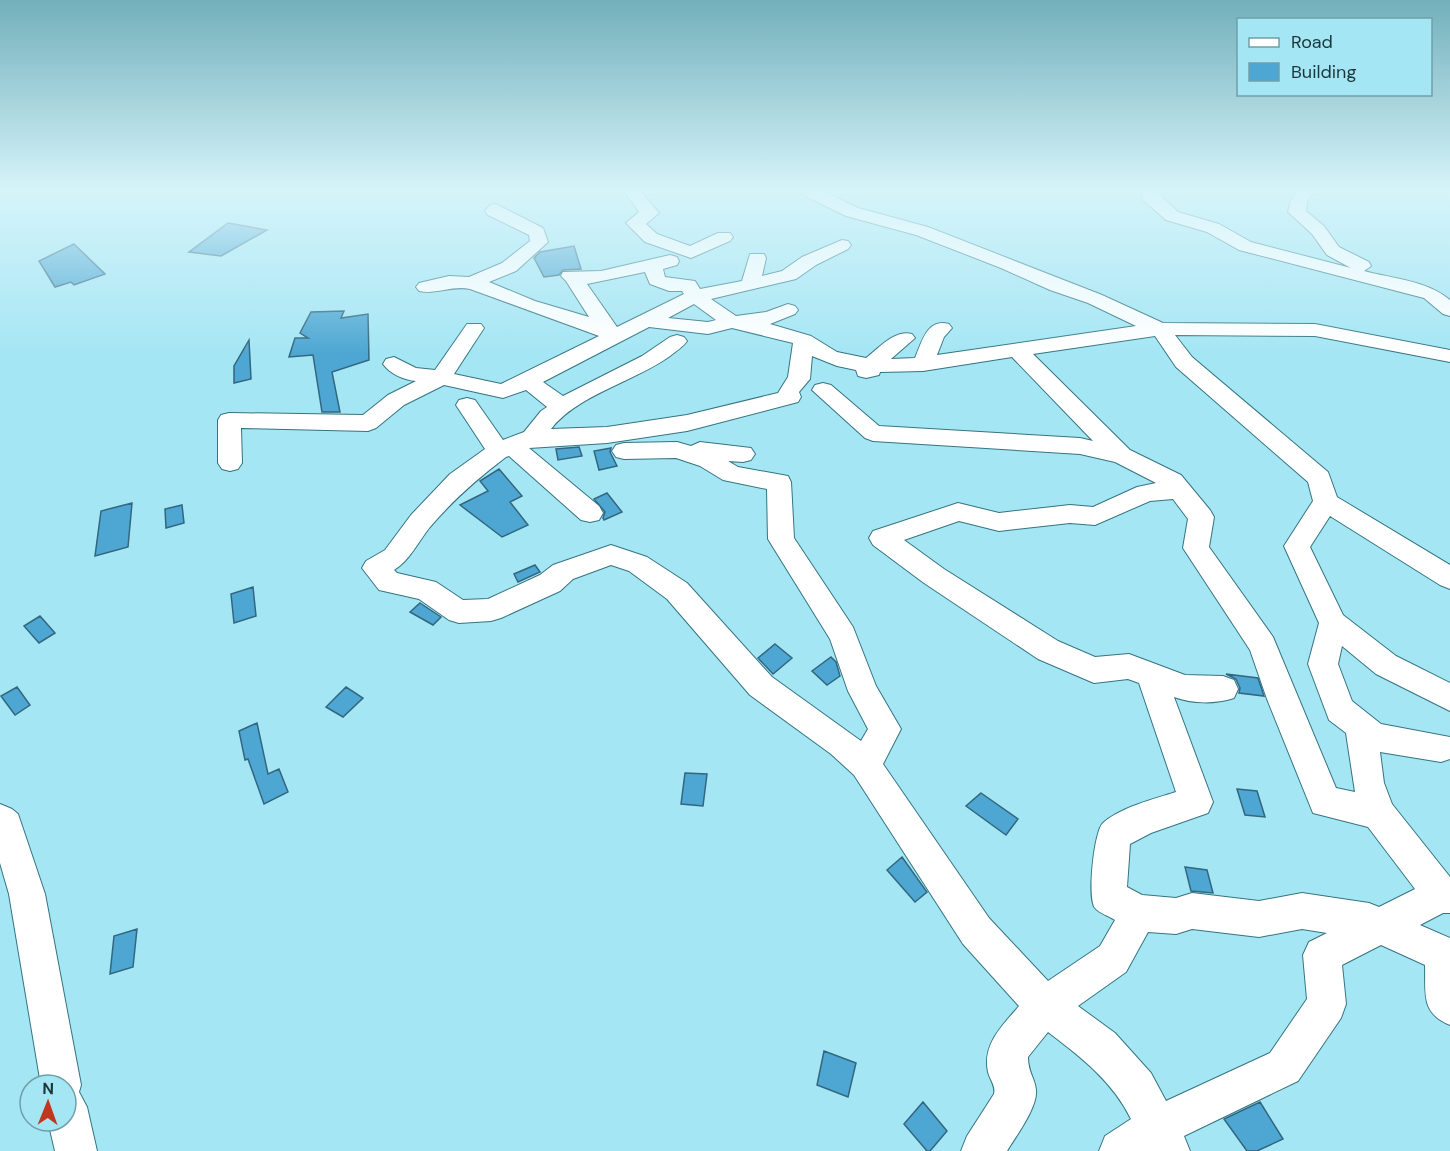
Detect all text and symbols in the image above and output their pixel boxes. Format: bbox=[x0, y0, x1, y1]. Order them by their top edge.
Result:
legend bbox=[1237, 18, 1432, 96]
text: Road bbox=[1291, 30, 1333, 54]
text: Building bbox=[1291, 60, 1356, 84]
north arrow bbox=[18, 1073, 78, 1133]
text: N bbox=[42, 1078, 54, 1099]

